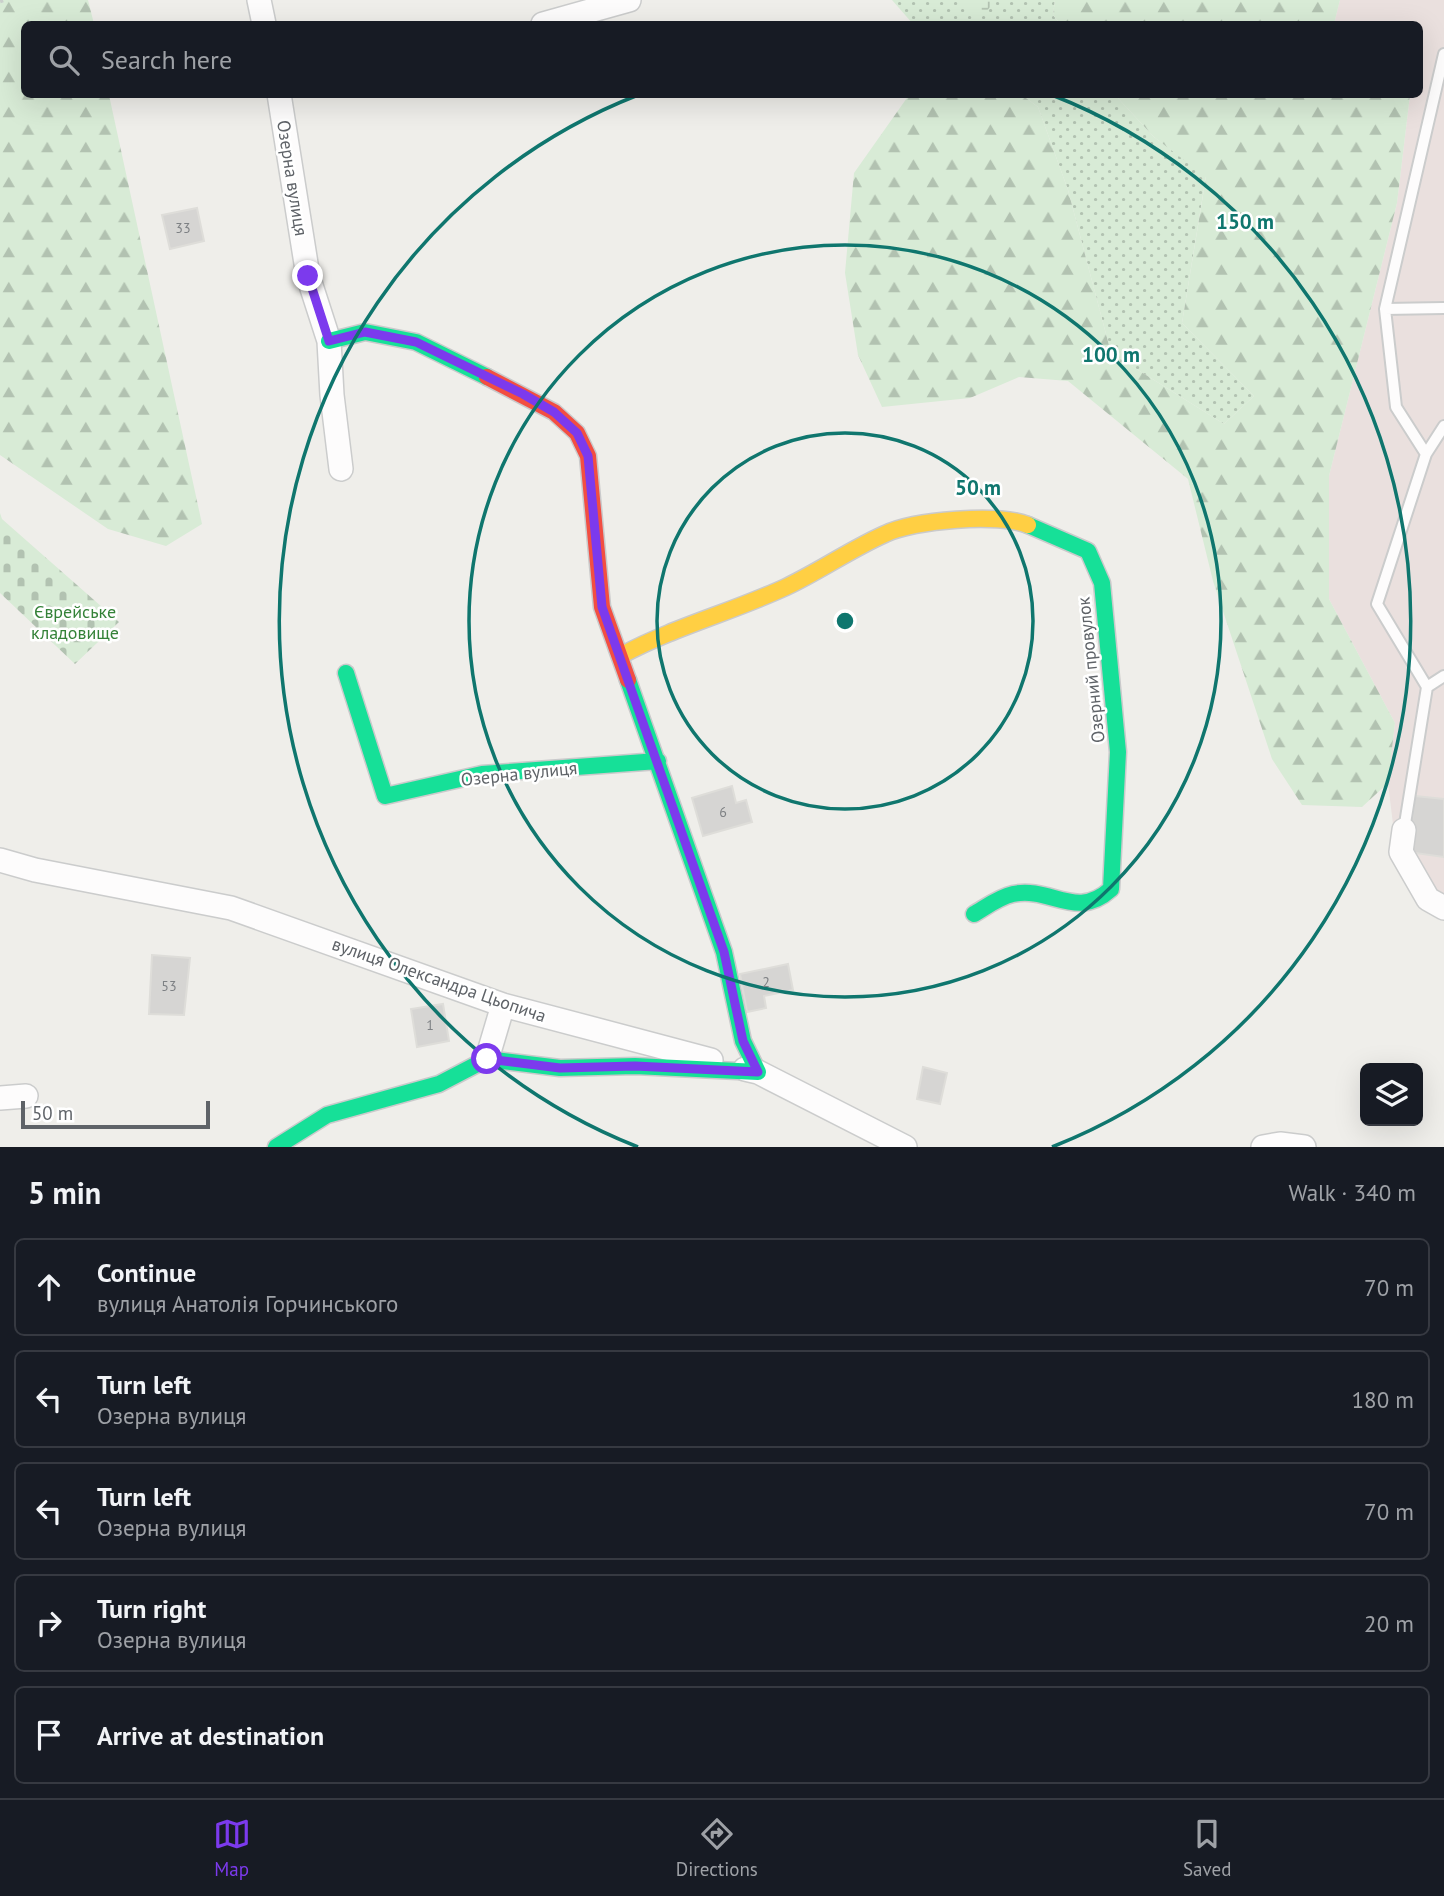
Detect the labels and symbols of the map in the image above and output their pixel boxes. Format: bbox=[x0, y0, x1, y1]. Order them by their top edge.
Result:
street label: Озерна вулиця bbox=[272, 118, 313, 238]
text: 150 m bbox=[1216, 208, 1274, 235]
house number: 33 bbox=[175, 219, 191, 237]
route end bbox=[292, 260, 323, 291]
text: 100 m bbox=[1082, 341, 1140, 368]
text: 50 m bbox=[955, 474, 1001, 501]
street label: Озерний провулок bbox=[1071, 595, 1110, 744]
park label: Єврейське кладовище bbox=[31, 600, 119, 644]
centre of rings bbox=[833, 609, 857, 633]
street label: Озерна вулиця bbox=[460, 756, 578, 791]
house number: 6 bbox=[719, 803, 727, 821]
street label: вулиця Олександра Цьопича bbox=[329, 932, 549, 1027]
house number: 2 bbox=[762, 973, 770, 991]
house number: 53 bbox=[161, 977, 177, 995]
house number: 1 bbox=[426, 1016, 434, 1034]
route start bbox=[471, 1043, 502, 1074]
scale bar bbox=[21, 1098, 210, 1130]

